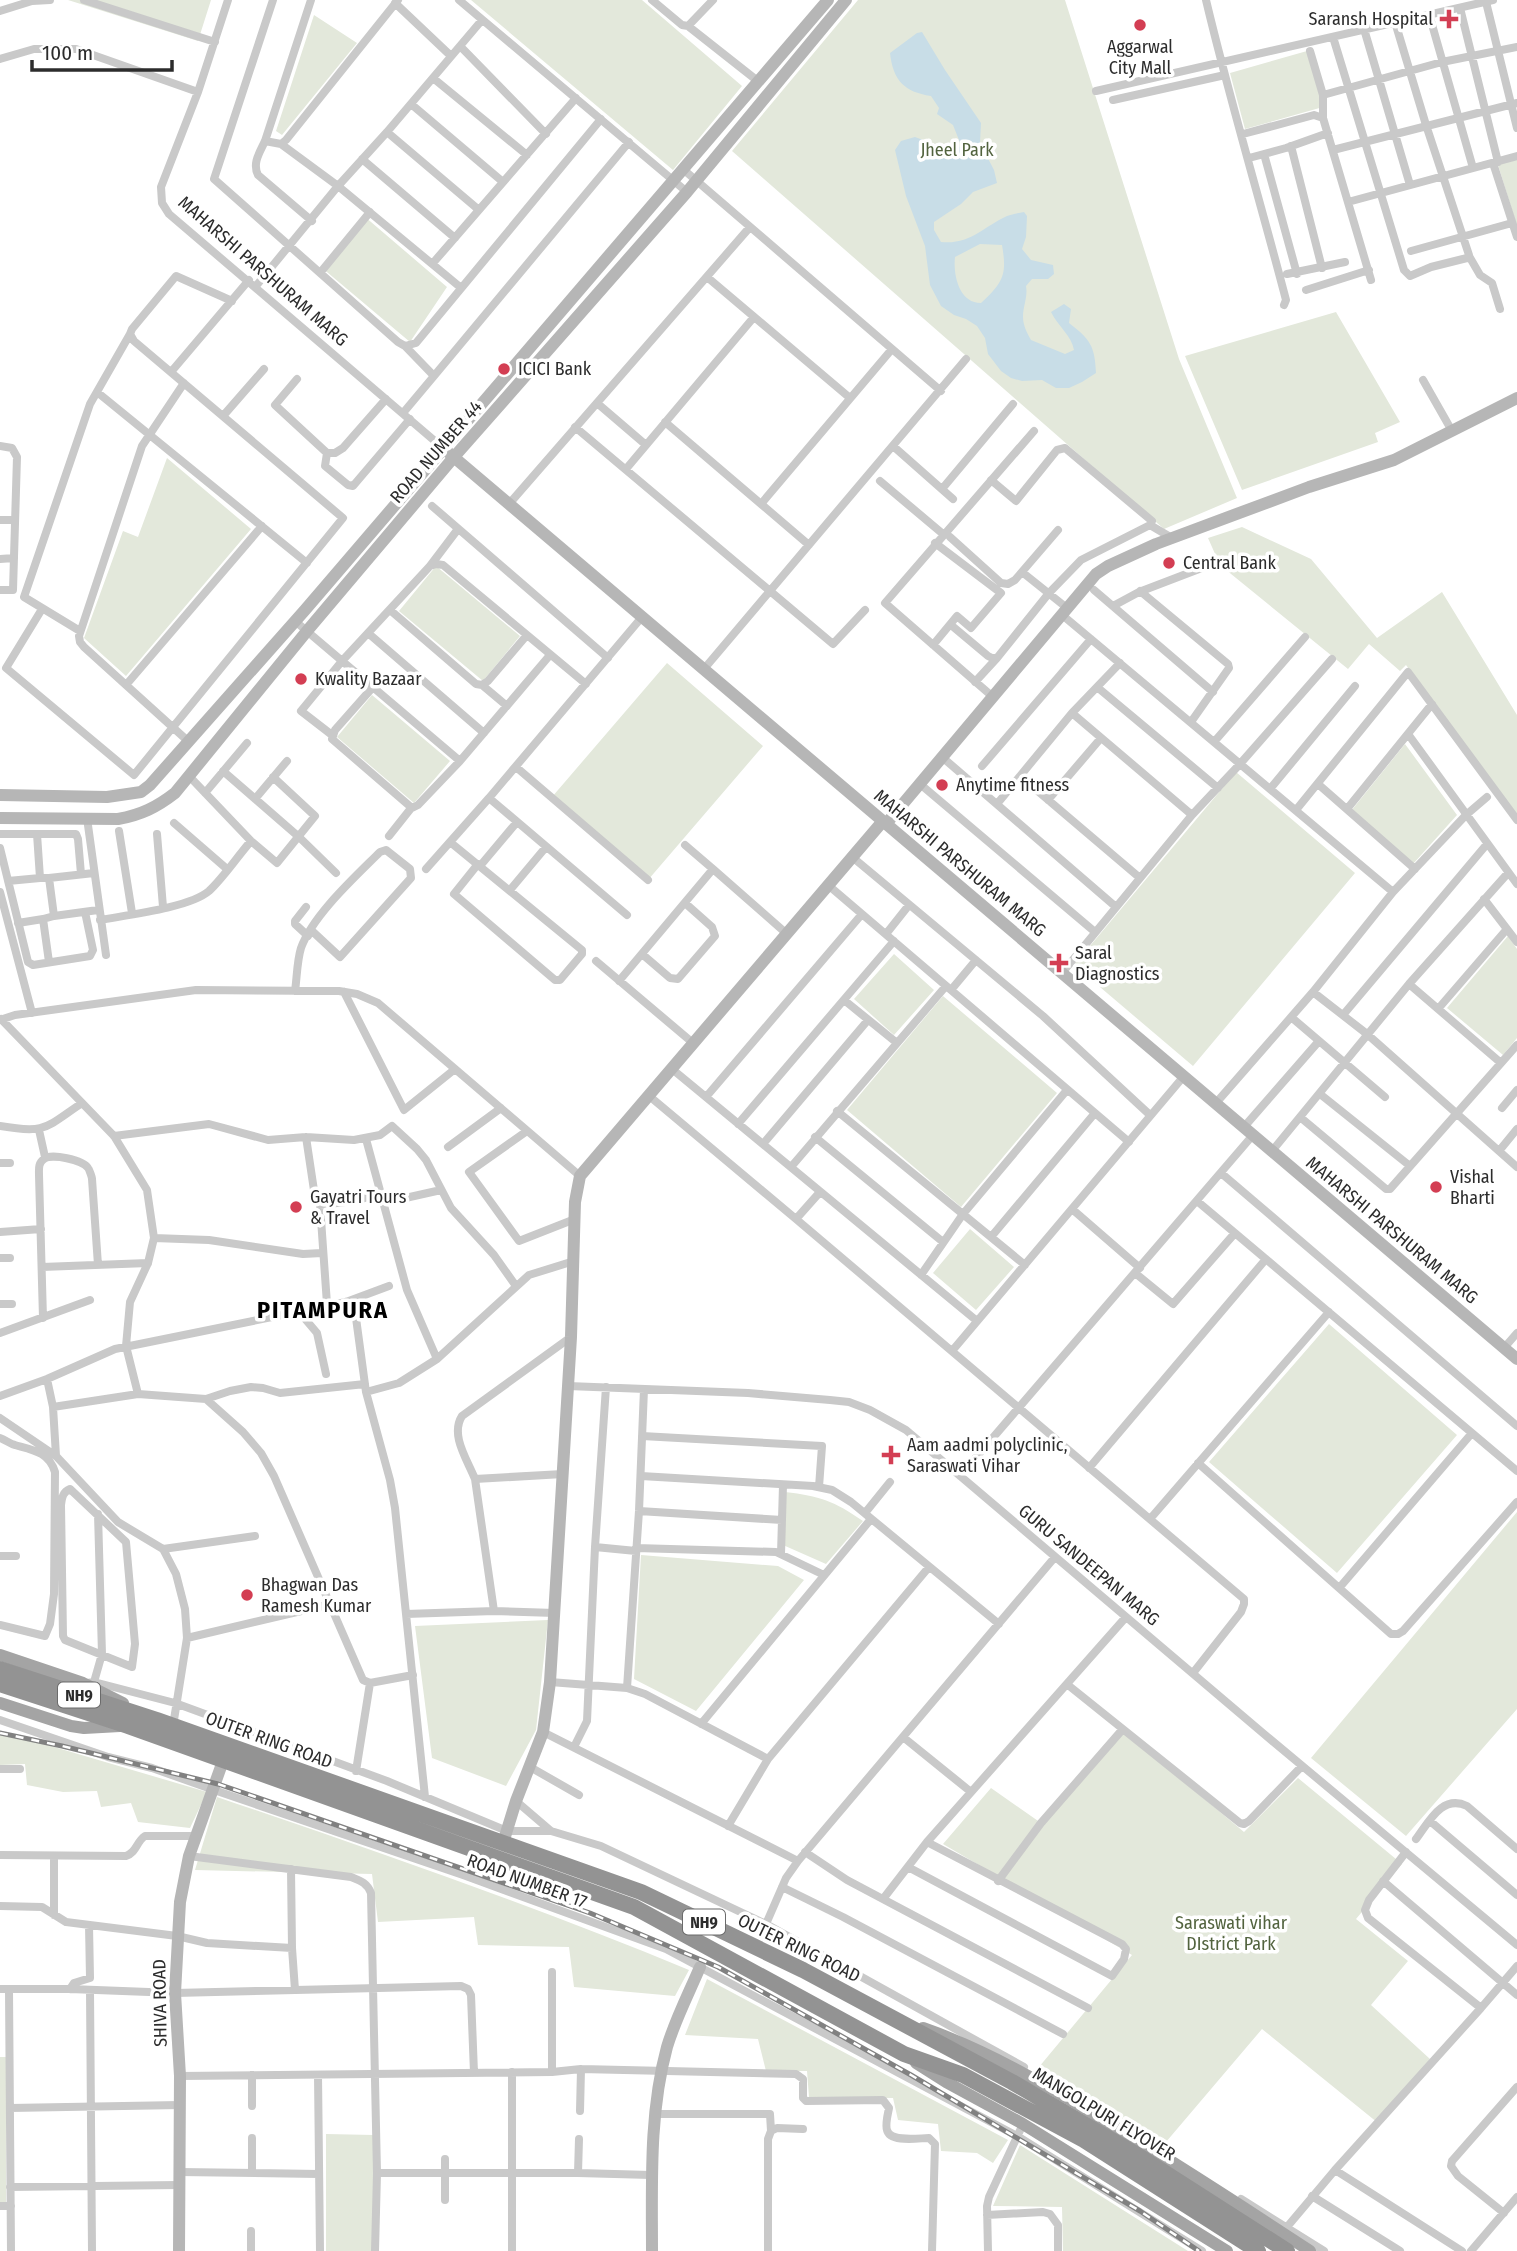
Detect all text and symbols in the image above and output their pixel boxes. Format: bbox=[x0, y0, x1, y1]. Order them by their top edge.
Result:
place label: Saransh Hospital bbox=[1308, 8, 1433, 30]
marker: Saransh Hospital bbox=[1439, 9, 1459, 29]
marker: Aggarwal City Mall bbox=[1132, 17, 1148, 33]
scale bar bbox=[32, 28, 172, 72]
place label: Aggarwal City Mall bbox=[1107, 36, 1173, 79]
text: 100 m bbox=[42, 40, 93, 66]
park label: Jheel Park bbox=[920, 139, 994, 161]
street label: MAHARSHI PARSHURAM MARG bbox=[174, 191, 352, 351]
place label: ICICI Bank bbox=[518, 358, 592, 380]
marker: ICICI Bank bbox=[496, 361, 512, 377]
street label: ROAD NUMBER 44 bbox=[385, 396, 487, 508]
place label: Central Bank bbox=[1183, 552, 1277, 574]
marker: Central Bank bbox=[1161, 555, 1177, 571]
place label: Kwality Bazaar bbox=[315, 668, 422, 690]
marker: Kwality Bazaar bbox=[293, 671, 309, 687]
place label: Anytime fitness bbox=[956, 774, 1069, 796]
marker: Anytime fitness bbox=[934, 777, 950, 793]
street label: MAHARSHI PARSHURAM MARG bbox=[870, 785, 1050, 941]
place label: Saral Diagnostics bbox=[1075, 942, 1160, 985]
marker: Saral Diagnostics bbox=[1049, 953, 1069, 973]
street label: MAHARSHI PARSHURAM MARG bbox=[1302, 1152, 1482, 1308]
place label: Vishal Bharti bbox=[1450, 1166, 1495, 1209]
marker: Vishal Bharti bbox=[1428, 1179, 1444, 1195]
place label: Gayatri Tours & Travel bbox=[310, 1186, 407, 1229]
marker: Gayatri Tours & Travel bbox=[288, 1199, 304, 1215]
district label: PITAMPURA bbox=[257, 1296, 389, 1324]
place label: Aam aadmi polyclinic, Saraswati Vihar bbox=[907, 1434, 1067, 1477]
marker: Aam aadmi polyclinic, Saraswati Vihar bbox=[881, 1445, 901, 1465]
street label: GURU SANDEEPAN MARG bbox=[1014, 1500, 1164, 1630]
place label: Bhagwan Das Ramesh Kumar bbox=[261, 1574, 372, 1617]
marker: Bhagwan Das Ramesh Kumar bbox=[239, 1587, 255, 1603]
road number: NH9 bbox=[58, 1682, 100, 1708]
street label: OUTER RING ROAD bbox=[203, 1707, 335, 1773]
street label: ROAD NUMBER 17 bbox=[464, 1849, 590, 1913]
street label: OUTER RING ROAD bbox=[734, 1909, 864, 1987]
road number: NH9 bbox=[683, 1910, 725, 1934]
park label: Saraswati vihar DIstrict Park bbox=[1175, 1912, 1288, 1955]
street label: SHIVA ROAD bbox=[148, 1959, 172, 2047]
street label: MANGOLPURI FLYOVER bbox=[1029, 2063, 1180, 2165]

